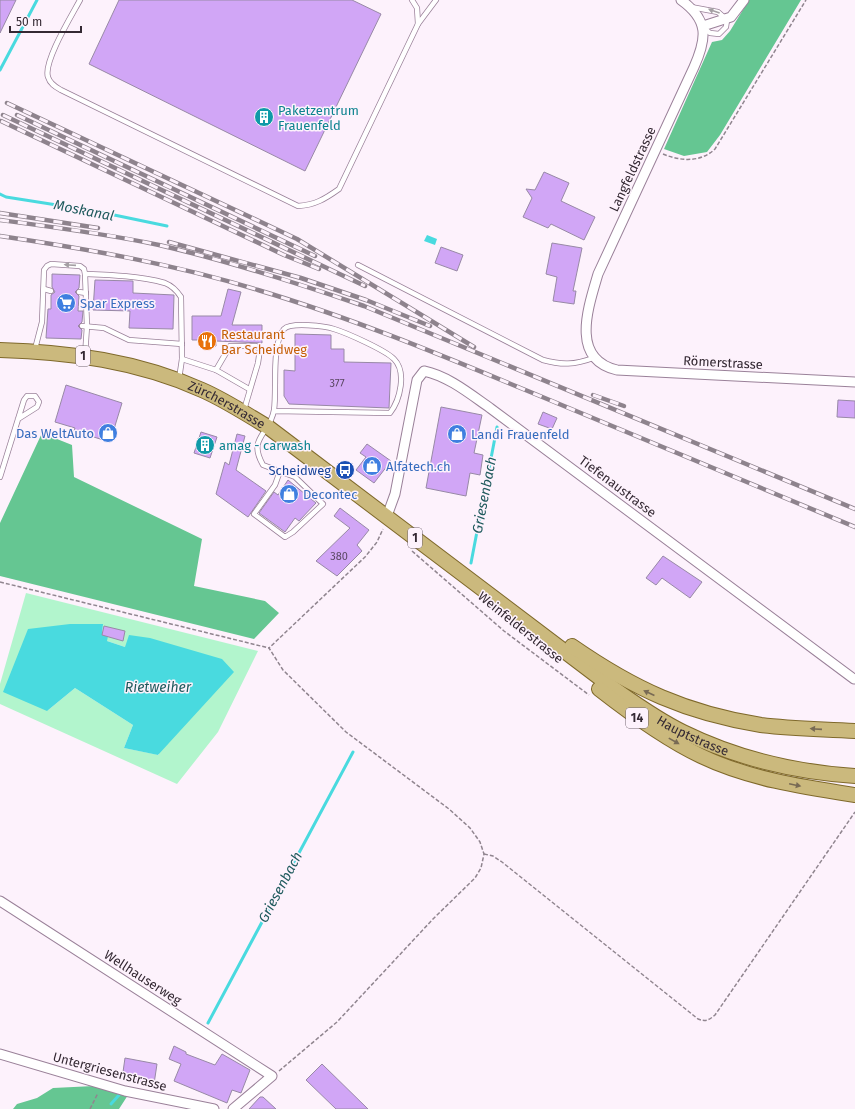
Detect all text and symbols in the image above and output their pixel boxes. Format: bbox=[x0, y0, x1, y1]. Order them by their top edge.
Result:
scale bar bbox=[10, 8, 81, 34]
one-way arrow bbox=[708, 8, 720, 14]
text: 50 m bbox=[16, 15, 42, 29]
place label: Paketzentrum Frauenfeld bbox=[278, 103, 359, 133]
building icon: Paketzentrum Frauenfeld bbox=[253, 106, 275, 128]
street label: Langfeldstrasse bbox=[606, 124, 659, 214]
water label: Moskanal bbox=[52, 196, 116, 225]
one-way arrow bbox=[64, 262, 76, 269]
supermarket icon: Spar Express bbox=[55, 292, 77, 314]
place label: Spar Express bbox=[80, 296, 155, 311]
place label: Restaurant Bar Scheidweg bbox=[221, 327, 307, 357]
restaurant icon: Restaurant Bar Scheidweg bbox=[196, 330, 218, 352]
road number: 1 bbox=[76, 346, 90, 366]
street label: Römerstrasse bbox=[683, 353, 763, 372]
house number: 377 bbox=[329, 377, 345, 390]
street label: Zürcherstrasse bbox=[186, 378, 268, 432]
shop icon: Das WeltAuto bbox=[97, 422, 119, 444]
shop icon: Landi Frauenfeld bbox=[446, 423, 468, 445]
place label: Das WeltAuto bbox=[16, 426, 94, 441]
place label: Landi Frauenfeld bbox=[471, 427, 570, 442]
building icon: amag - carwash bbox=[194, 434, 216, 456]
place label: amag - carwash bbox=[219, 438, 311, 453]
street label: Tiefenaustrasse bbox=[576, 453, 659, 520]
shop icon: Alfatech.ch bbox=[361, 455, 383, 477]
water label: Griesenbach bbox=[469, 455, 500, 535]
bus stop icon: Scheidweg bbox=[334, 459, 356, 481]
place label: Alfatech.ch bbox=[386, 459, 451, 474]
place label: Scheidweg bbox=[268, 463, 331, 478]
shop icon: Decontec bbox=[278, 483, 300, 505]
place label: Decontec bbox=[303, 487, 357, 502]
road number: 1 bbox=[408, 528, 422, 548]
house number: 380 bbox=[330, 550, 348, 563]
street label: Weinfelderstrasse bbox=[475, 588, 566, 666]
water label: Rietweiher bbox=[125, 679, 192, 696]
one-way arrow bbox=[644, 690, 655, 696]
road number: 14 bbox=[626, 708, 648, 728]
street label: Hauptstrasse bbox=[654, 713, 731, 759]
one-way arrow bbox=[810, 725, 822, 732]
one-way arrow bbox=[668, 738, 680, 744]
one-way arrow bbox=[789, 782, 801, 788]
water label: Griesenbach bbox=[255, 849, 306, 926]
street label: Wellhauserweg bbox=[101, 947, 184, 1008]
street label: Untergriesenstrasse bbox=[51, 1049, 168, 1094]

